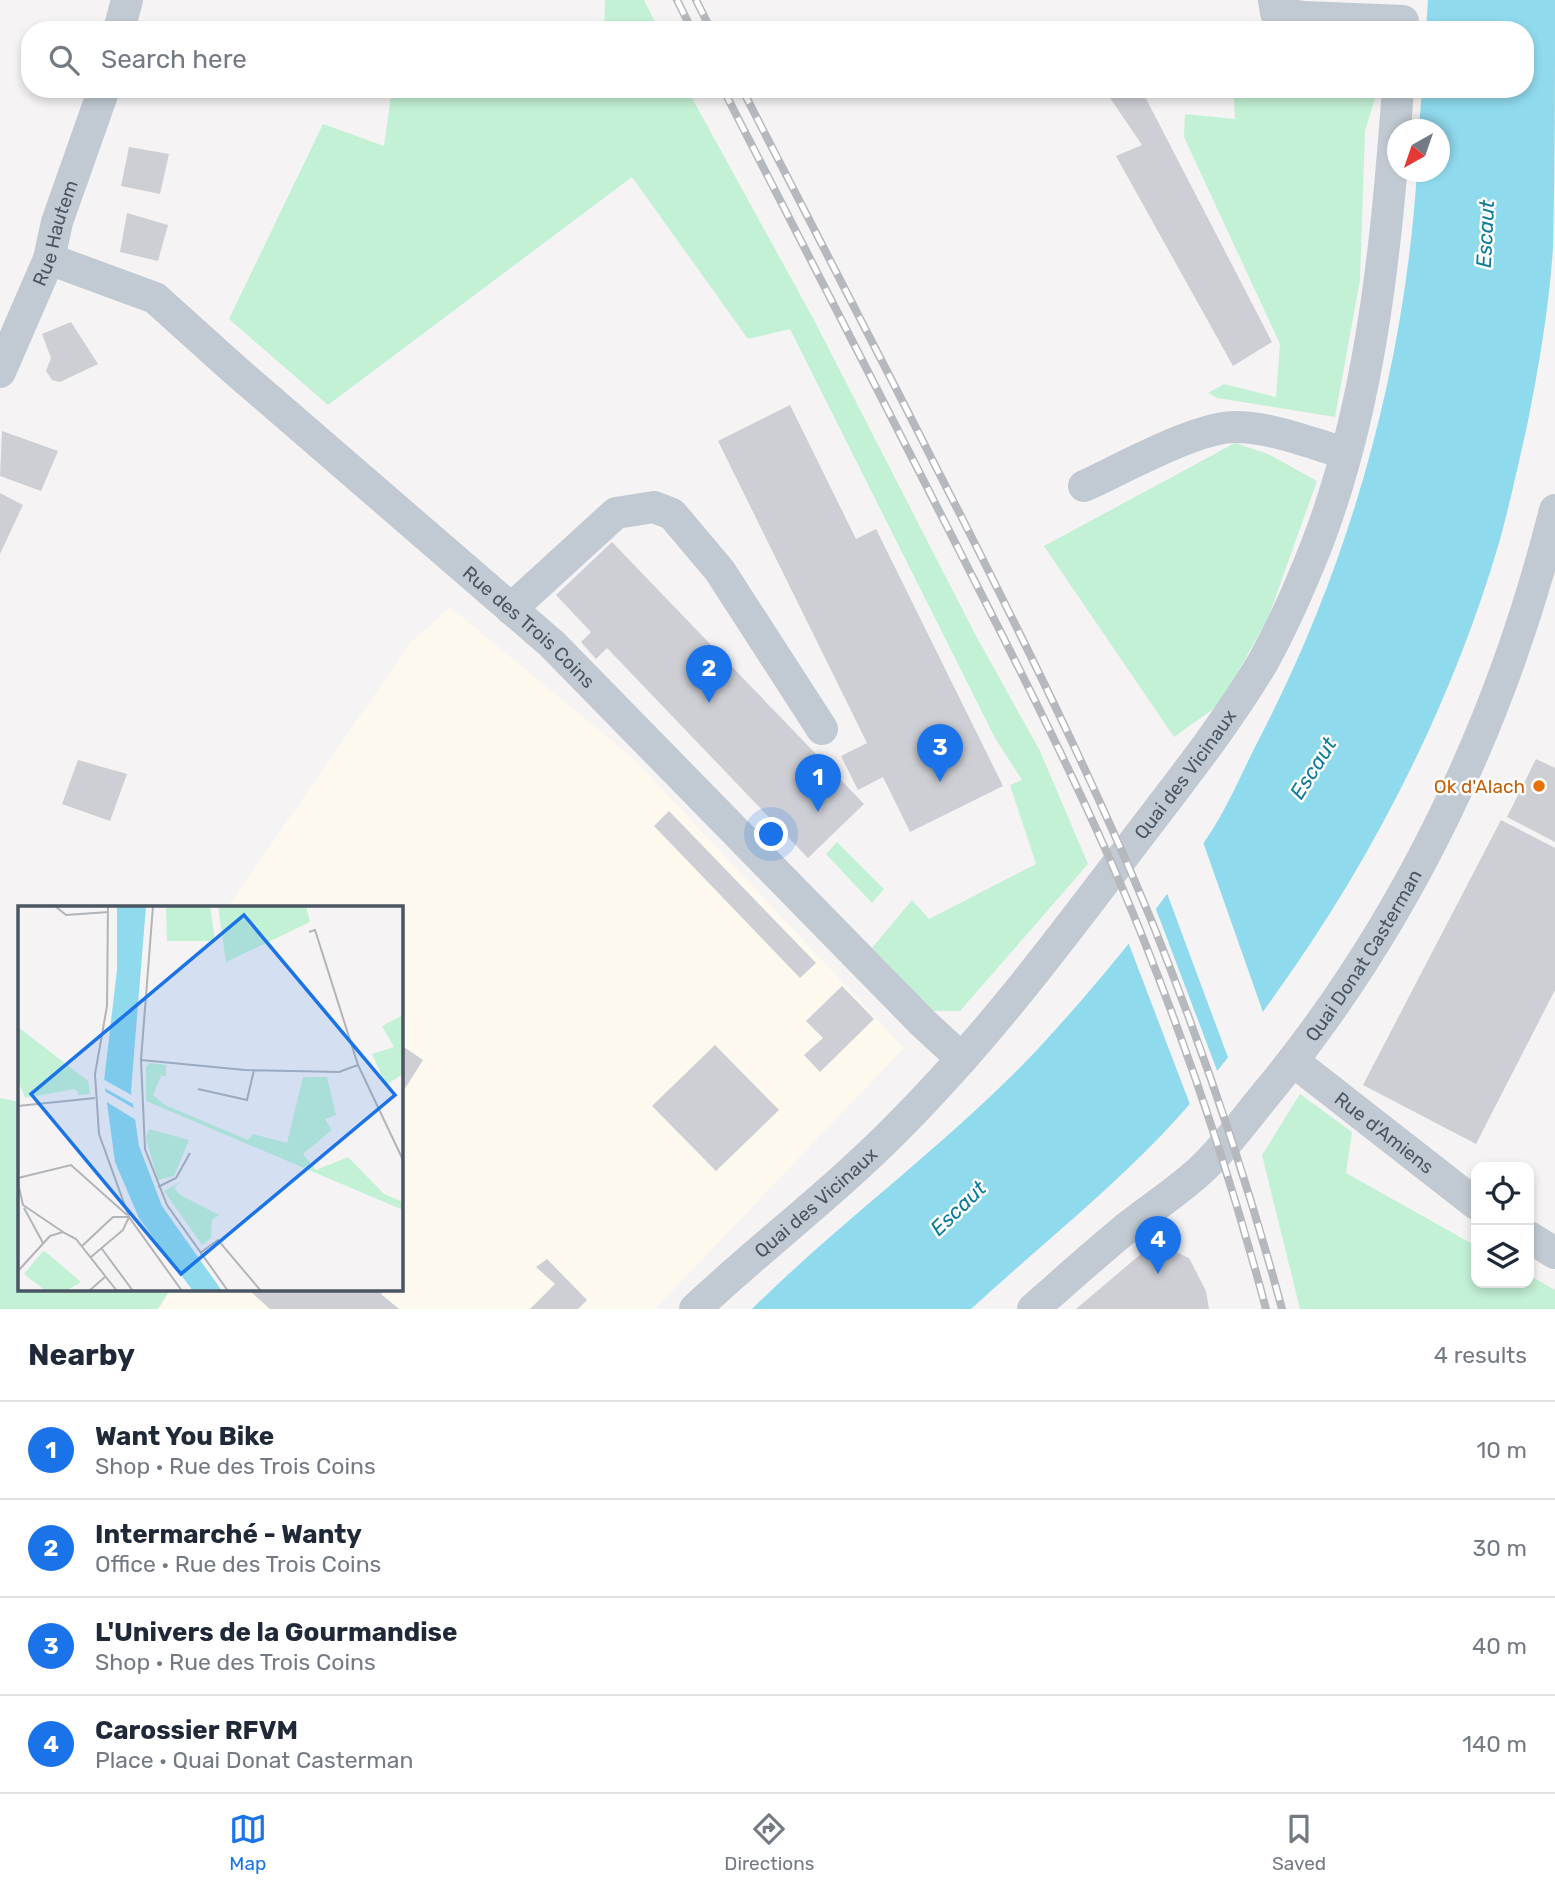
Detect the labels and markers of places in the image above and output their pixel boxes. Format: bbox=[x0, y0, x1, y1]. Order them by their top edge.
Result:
pin: 2 bbox=[686, 645, 732, 703]
pin: 3 bbox=[917, 724, 963, 782]
pin: 1 bbox=[795, 754, 841, 812]
place label: Ok d'Alach bbox=[1434, 775, 1525, 798]
marker: Ok d'Alach bbox=[1531, 778, 1547, 794]
pin: 4 bbox=[1135, 1216, 1181, 1274]

